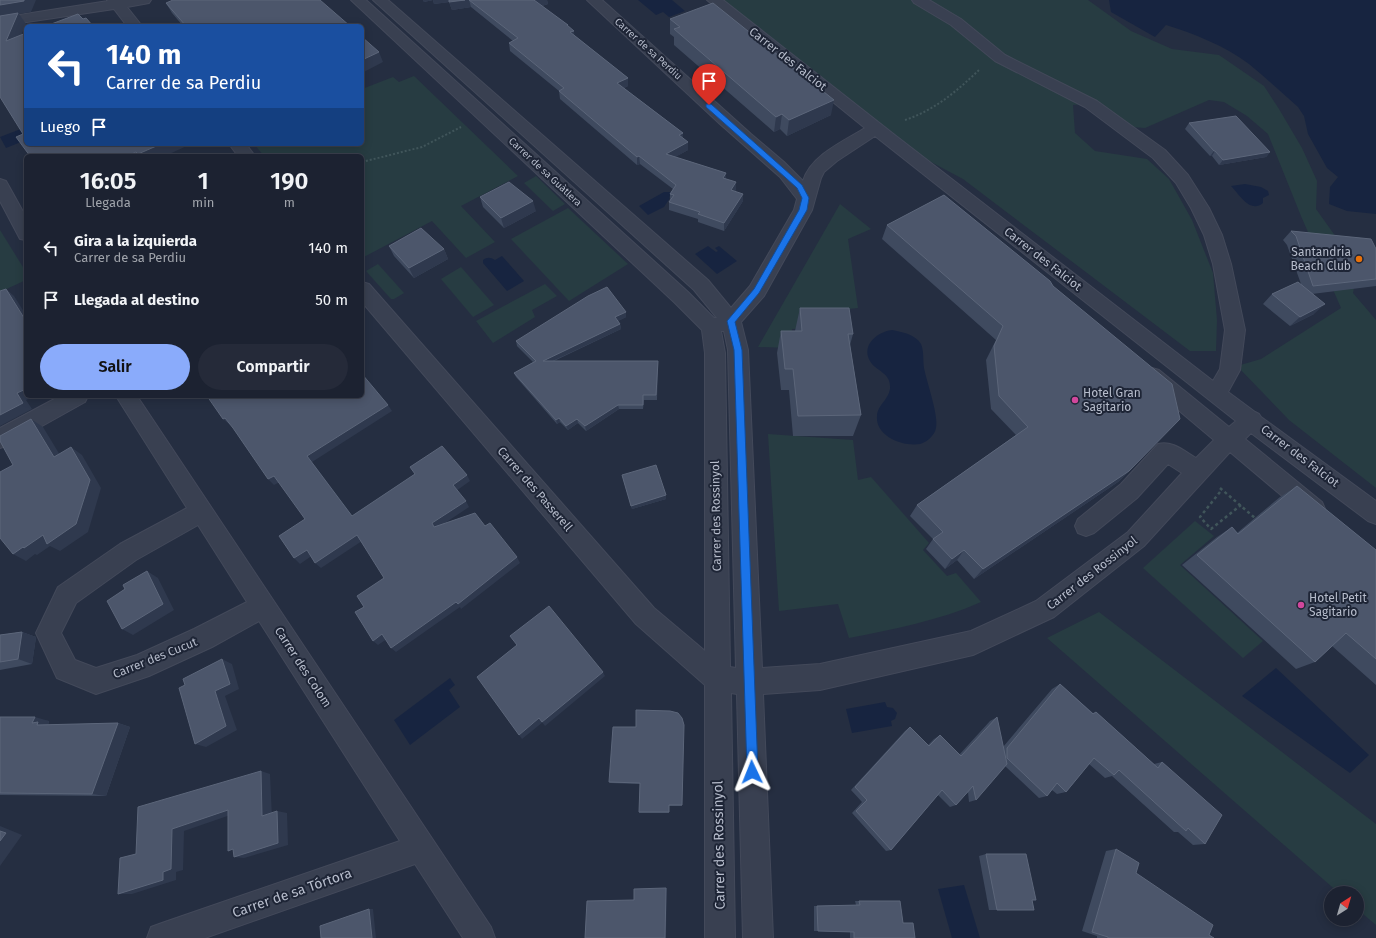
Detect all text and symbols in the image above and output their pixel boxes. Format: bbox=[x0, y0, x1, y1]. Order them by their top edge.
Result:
street label: Carrer de sa Perdiu bbox=[612, 16, 684, 82]
street label: Carrer des Falciot bbox=[746, 24, 830, 94]
text: 140 m bbox=[106, 38, 182, 71]
icon: left bbox=[40, 40, 92, 92]
pin bbox=[692, 64, 726, 105]
icon: arrive bbox=[698, 70, 720, 92]
text: Carrer de sa Perdiu bbox=[106, 72, 261, 94]
icon: arrive bbox=[88, 116, 110, 138]
text: Luego bbox=[40, 118, 80, 136]
street label: Carrer de sa Guàtlera bbox=[506, 135, 584, 209]
text: 16:05 bbox=[80, 167, 136, 195]
text: 1 bbox=[198, 167, 209, 195]
text: 190 bbox=[270, 167, 308, 195]
text: Llegada bbox=[85, 195, 131, 210]
text: min bbox=[192, 195, 214, 210]
text: m bbox=[284, 195, 295, 210]
street label: Carrer des Falciot bbox=[1001, 224, 1085, 294]
text: Gira a la izquierda bbox=[74, 232, 197, 250]
icon: left bbox=[40, 237, 62, 259]
text: 140 m bbox=[308, 239, 348, 257]
place label: Santandria Beach Club bbox=[1291, 245, 1351, 273]
text: Carrer de sa Perdiu bbox=[74, 250, 186, 265]
marker: Santandria Beach Club bbox=[1354, 254, 1364, 264]
icon: arrive bbox=[40, 289, 62, 311]
text: Llegada al destino bbox=[74, 291, 199, 309]
text: 50 m bbox=[315, 291, 348, 309]
button: Salir bbox=[40, 344, 190, 390]
button: Compartir bbox=[198, 344, 348, 390]
place label: Hotel Gran Sagitario bbox=[1083, 386, 1141, 414]
marker: Hotel Gran Sagitario bbox=[1070, 395, 1080, 405]
street label: Carrer des Falciot bbox=[1258, 422, 1342, 490]
street label: Carrer des Passerell bbox=[495, 444, 576, 534]
street label: Carrer des Rossinyol bbox=[708, 460, 724, 572]
street label: Carrer des Rossinyol bbox=[1044, 533, 1140, 613]
place label: Hotel Petit Sagitario bbox=[1309, 591, 1367, 619]
marker: Hotel Petit Sagitario bbox=[1296, 600, 1306, 610]
street label: Carrer des Colom bbox=[272, 624, 334, 710]
street label: Carrer des Cucut bbox=[111, 635, 200, 681]
position arrow bbox=[731, 751, 773, 793]
street label: Carrer des Rossinyol bbox=[709, 780, 729, 910]
street label: Carrer de sa Tórtora bbox=[230, 865, 354, 921]
north arrow bbox=[1324, 886, 1364, 926]
map controls bbox=[1324, 886, 1364, 926]

